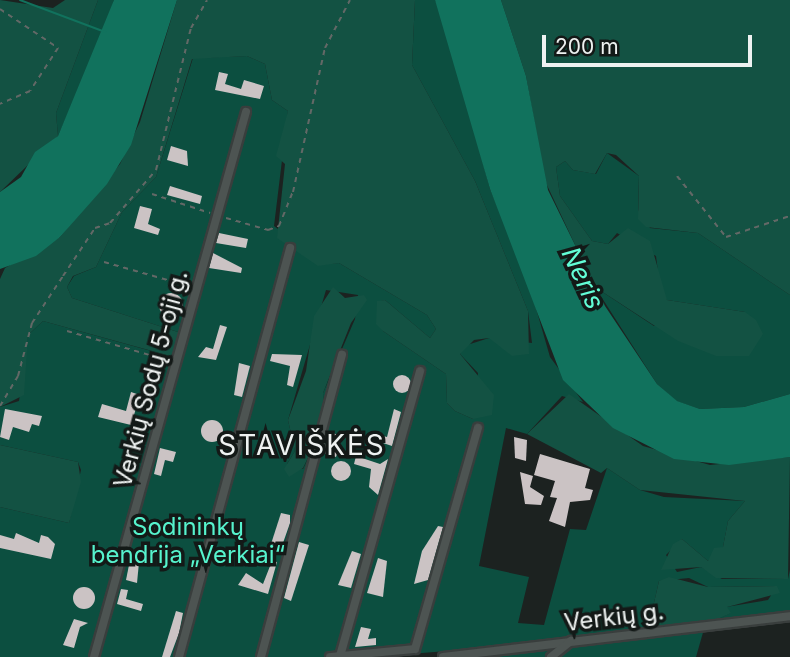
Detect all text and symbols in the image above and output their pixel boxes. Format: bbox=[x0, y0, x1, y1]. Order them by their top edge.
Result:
scale bar bbox=[545, 21, 755, 65]
text: 200 m bbox=[555, 34, 619, 59]
water label: Neris bbox=[555, 242, 611, 314]
street label: Verkių Sodų 5-oji g. bbox=[108, 267, 194, 491]
district label: STAVIŠKĖS bbox=[219, 428, 385, 462]
park label: Sodininkų bendrija „Verkiai“ bbox=[91, 513, 285, 569]
street label: Verkių g. bbox=[562, 597, 666, 637]

